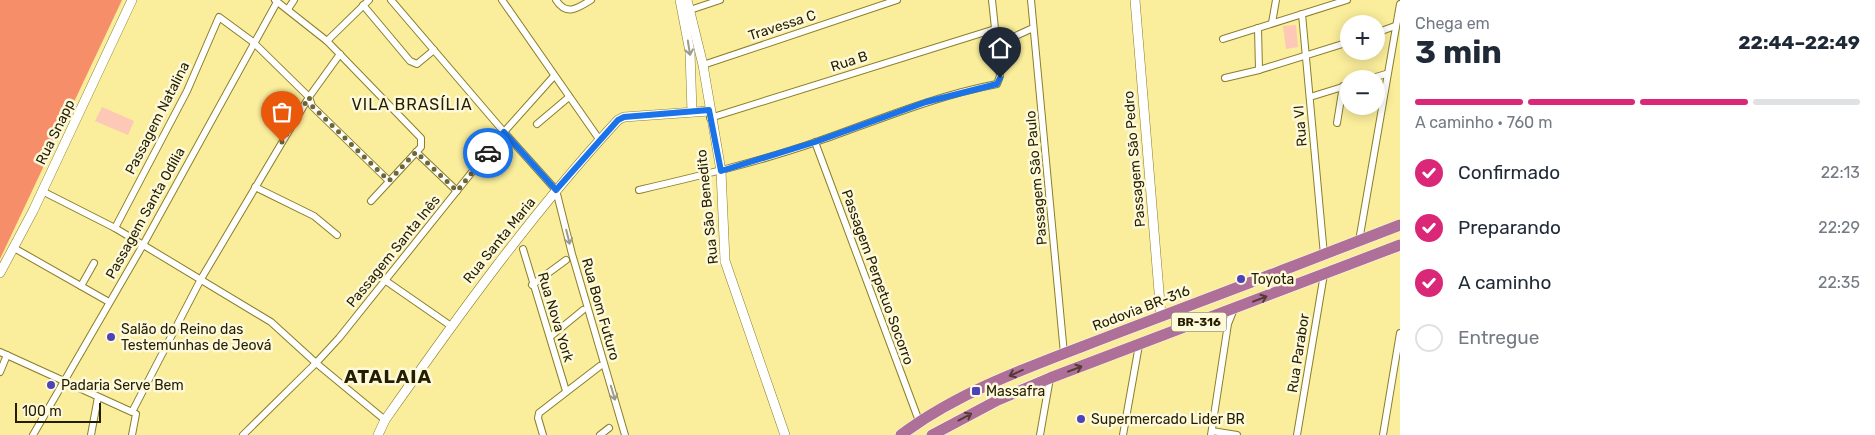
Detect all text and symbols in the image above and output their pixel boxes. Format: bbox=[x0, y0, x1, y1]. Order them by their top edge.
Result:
street label: Travessa C bbox=[746, 7, 818, 44]
text: Chega em bbox=[1415, 14, 1490, 33]
map controls bbox=[1340, 15, 1385, 115]
button: + bbox=[1340, 15, 1385, 60]
pin bbox=[979, 27, 1021, 78]
text: 22:44–22:49 bbox=[1738, 31, 1860, 54]
text: 3 min bbox=[1415, 33, 1502, 71]
icon: home bbox=[986, 34, 1014, 62]
one-way arrow bbox=[684, 39, 694, 55]
street label: Rua B bbox=[828, 48, 870, 75]
street label: Passagem Natalina bbox=[122, 59, 193, 177]
button: − bbox=[1340, 70, 1385, 115]
street label: Passagem São Pedro bbox=[1120, 90, 1149, 228]
pin bbox=[261, 91, 303, 142]
district label: VILA BRASÍLIA bbox=[351, 95, 473, 114]
street label: Rua Snapp bbox=[32, 97, 79, 168]
icon: bag bbox=[268, 98, 296, 126]
street label: Rua VI bbox=[1290, 105, 1311, 147]
street label: Passagem São Paulo bbox=[1022, 110, 1051, 246]
text: A caminho · 760 m bbox=[1415, 113, 1552, 132]
courier bbox=[463, 128, 513, 178]
icon: car bbox=[474, 139, 502, 167]
street label: Passagem Santa Odília bbox=[102, 144, 189, 282]
street label: Rua São Benedito bbox=[693, 149, 722, 265]
icon: check bbox=[1415, 159, 1443, 187]
text: Confirmado bbox=[1458, 161, 1560, 184]
text: 22:13 bbox=[1821, 163, 1860, 182]
street label: Passagem Perpetuo Socorro bbox=[838, 187, 917, 367]
street label: Passagem Santa Inês bbox=[343, 192, 444, 311]
street label: Rua Santa Maria bbox=[460, 194, 539, 287]
icon: check bbox=[1415, 214, 1443, 242]
text: Preparando bbox=[1458, 216, 1561, 239]
text: 22:29 bbox=[1818, 218, 1860, 237]
one-way arrow bbox=[564, 229, 573, 245]
street label: Rua Bom Futuro bbox=[578, 256, 623, 362]
icon: check bbox=[1415, 269, 1443, 297]
street label: Rua Nova York bbox=[534, 270, 577, 365]
place label: Toyota bbox=[1251, 271, 1294, 288]
text: A caminho bbox=[1458, 271, 1551, 294]
marker: Toyota bbox=[1235, 273, 1247, 285]
text: 22:35 bbox=[1818, 273, 1860, 292]
street label: Rodovia BR-316 bbox=[1090, 282, 1192, 335]
one-way arrow bbox=[1252, 293, 1267, 303]
street label: Rua Parabor bbox=[1284, 312, 1313, 394]
road number: BR-316 bbox=[1172, 313, 1226, 332]
place label: Salão do Reino das Testemunhas de Jeová bbox=[121, 321, 272, 354]
text: Entregue bbox=[1458, 326, 1539, 349]
marker: Salão do Reino das Testemunhas de Jeová bbox=[105, 331, 117, 343]
one-way arrow bbox=[1067, 364, 1082, 373]
district label: ATALAIA bbox=[344, 365, 432, 388]
one-way arrow bbox=[1009, 369, 1024, 379]
place label: Padaria Serve Bem bbox=[61, 377, 184, 394]
marker: Padaria Serve Bem bbox=[45, 379, 57, 391]
place label: Massafra bbox=[986, 383, 1045, 400]
one-way arrow bbox=[608, 385, 618, 401]
marker: Massafra bbox=[970, 385, 982, 397]
scale bar bbox=[15, 400, 101, 423]
text: 100 m bbox=[22, 403, 62, 420]
place label: Supermercado Lider BR bbox=[1091, 411, 1245, 428]
one-way arrow bbox=[957, 412, 972, 421]
marker: Supermercado Lider BR bbox=[1075, 413, 1087, 425]

